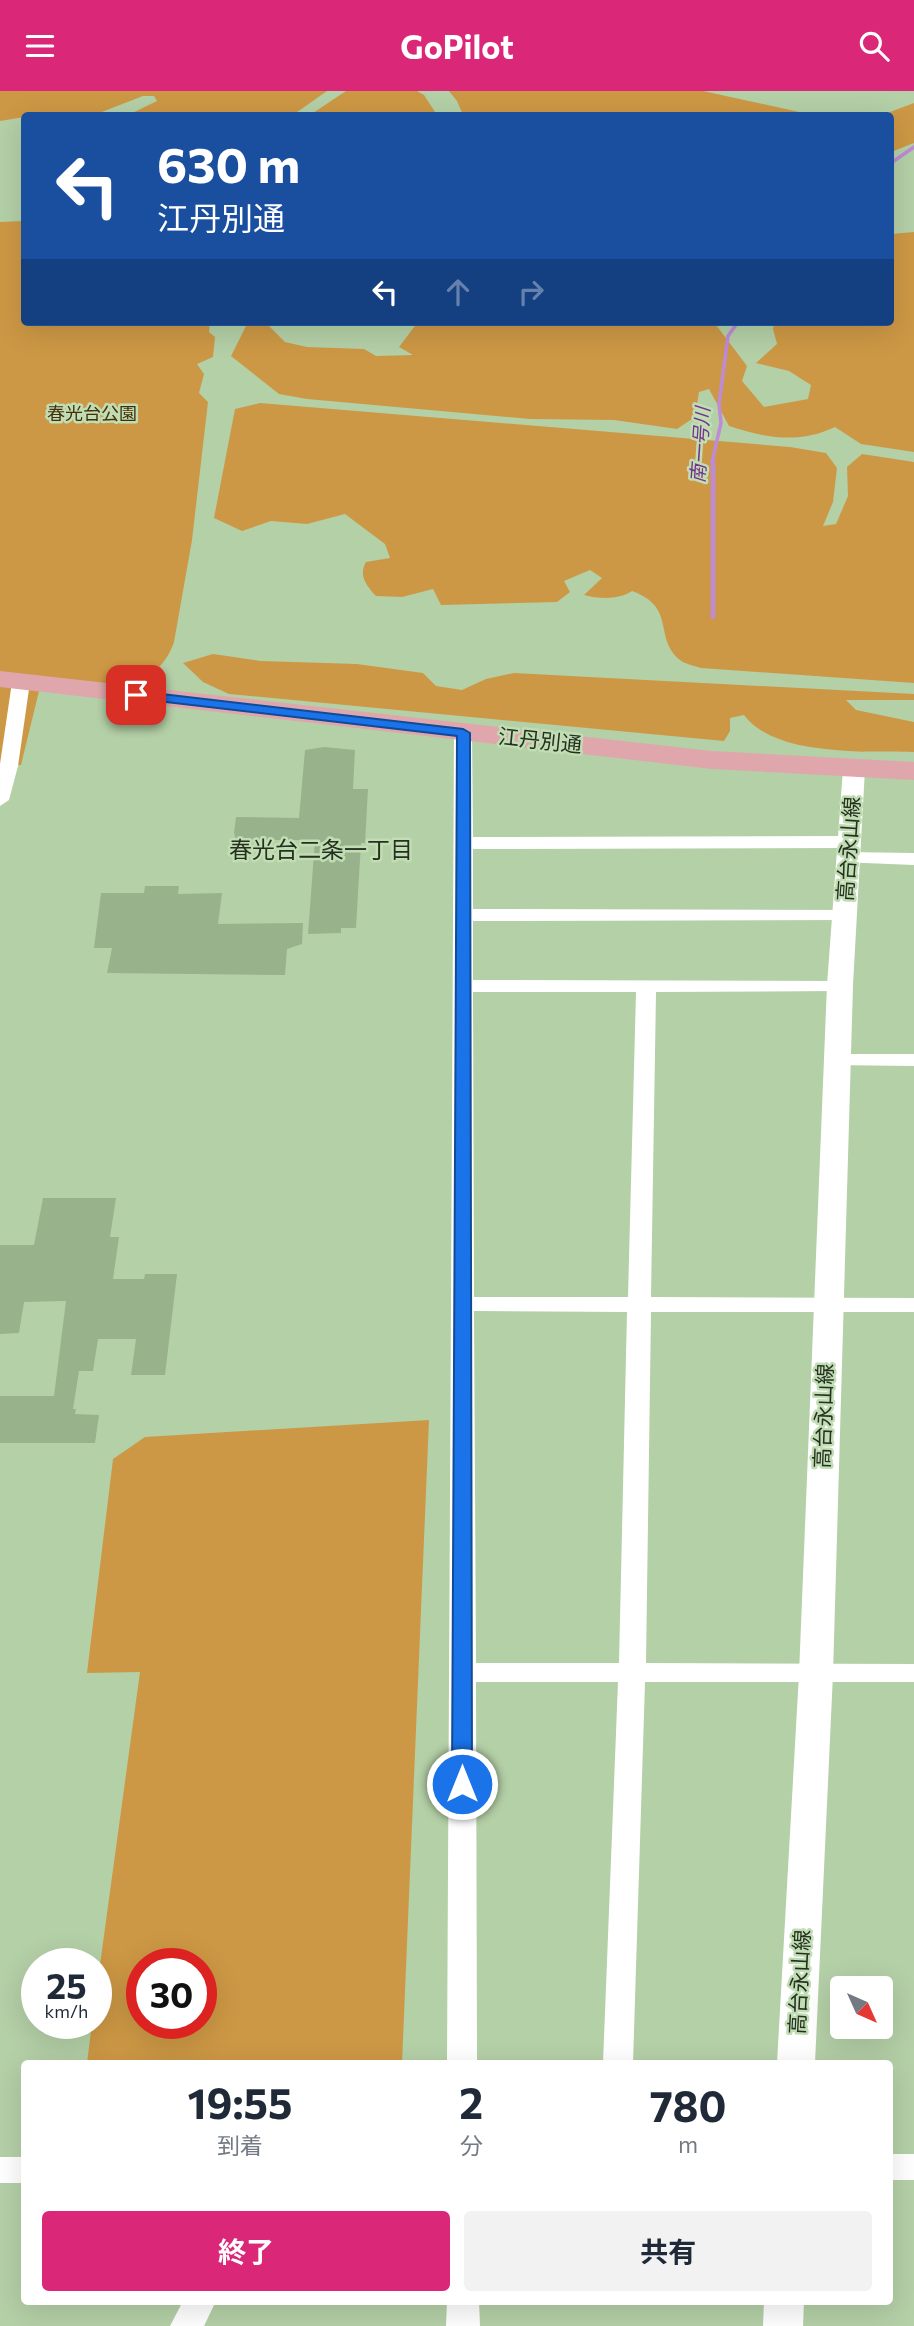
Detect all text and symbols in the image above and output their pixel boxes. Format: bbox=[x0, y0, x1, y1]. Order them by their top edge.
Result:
text: GoPilot bbox=[400, 26, 514, 66]
icon: menu bbox=[21, 27, 59, 65]
icon: search bbox=[855, 27, 893, 65]
text: 630 m bbox=[157, 133, 300, 193]
icon: left bbox=[42, 140, 133, 231]
text: 江丹別通 bbox=[157, 197, 285, 237]
icon: left bbox=[366, 273, 404, 311]
icon: ahead bbox=[439, 273, 477, 311]
icon: right bbox=[512, 273, 550, 311]
park label: 春光台公園 bbox=[47, 402, 137, 424]
water label: 南一号川 bbox=[685, 404, 714, 484]
pin bbox=[106, 665, 166, 725]
icon: arrive bbox=[117, 676, 155, 714]
street label: 江丹別通 bbox=[497, 723, 583, 756]
street label: 高台永山線 bbox=[831, 796, 864, 902]
district label: 春光台二条一丁目 bbox=[229, 835, 413, 863]
street label: 高台永山線 bbox=[808, 1363, 837, 1469]
position arrow bbox=[425, 1747, 499, 1821]
street label: 高台永山線 bbox=[783, 1929, 814, 2035]
speed limit sign: 30 bbox=[126, 1948, 217, 2039]
text: 25 bbox=[46, 1963, 87, 2006]
north arrow bbox=[830, 1976, 892, 2039]
map controls bbox=[830, 1976, 893, 2039]
text: km/h bbox=[45, 2000, 88, 2022]
text: 19:55 bbox=[188, 2076, 293, 2128]
text: 2 bbox=[459, 2076, 483, 2128]
text: 780 bbox=[650, 2079, 726, 2131]
text: m bbox=[678, 2130, 698, 2158]
text: 到着 bbox=[217, 2131, 263, 2159]
text: 分 bbox=[460, 2131, 483, 2159]
button: 終了 bbox=[42, 2211, 450, 2291]
button: 共有 bbox=[464, 2211, 872, 2291]

